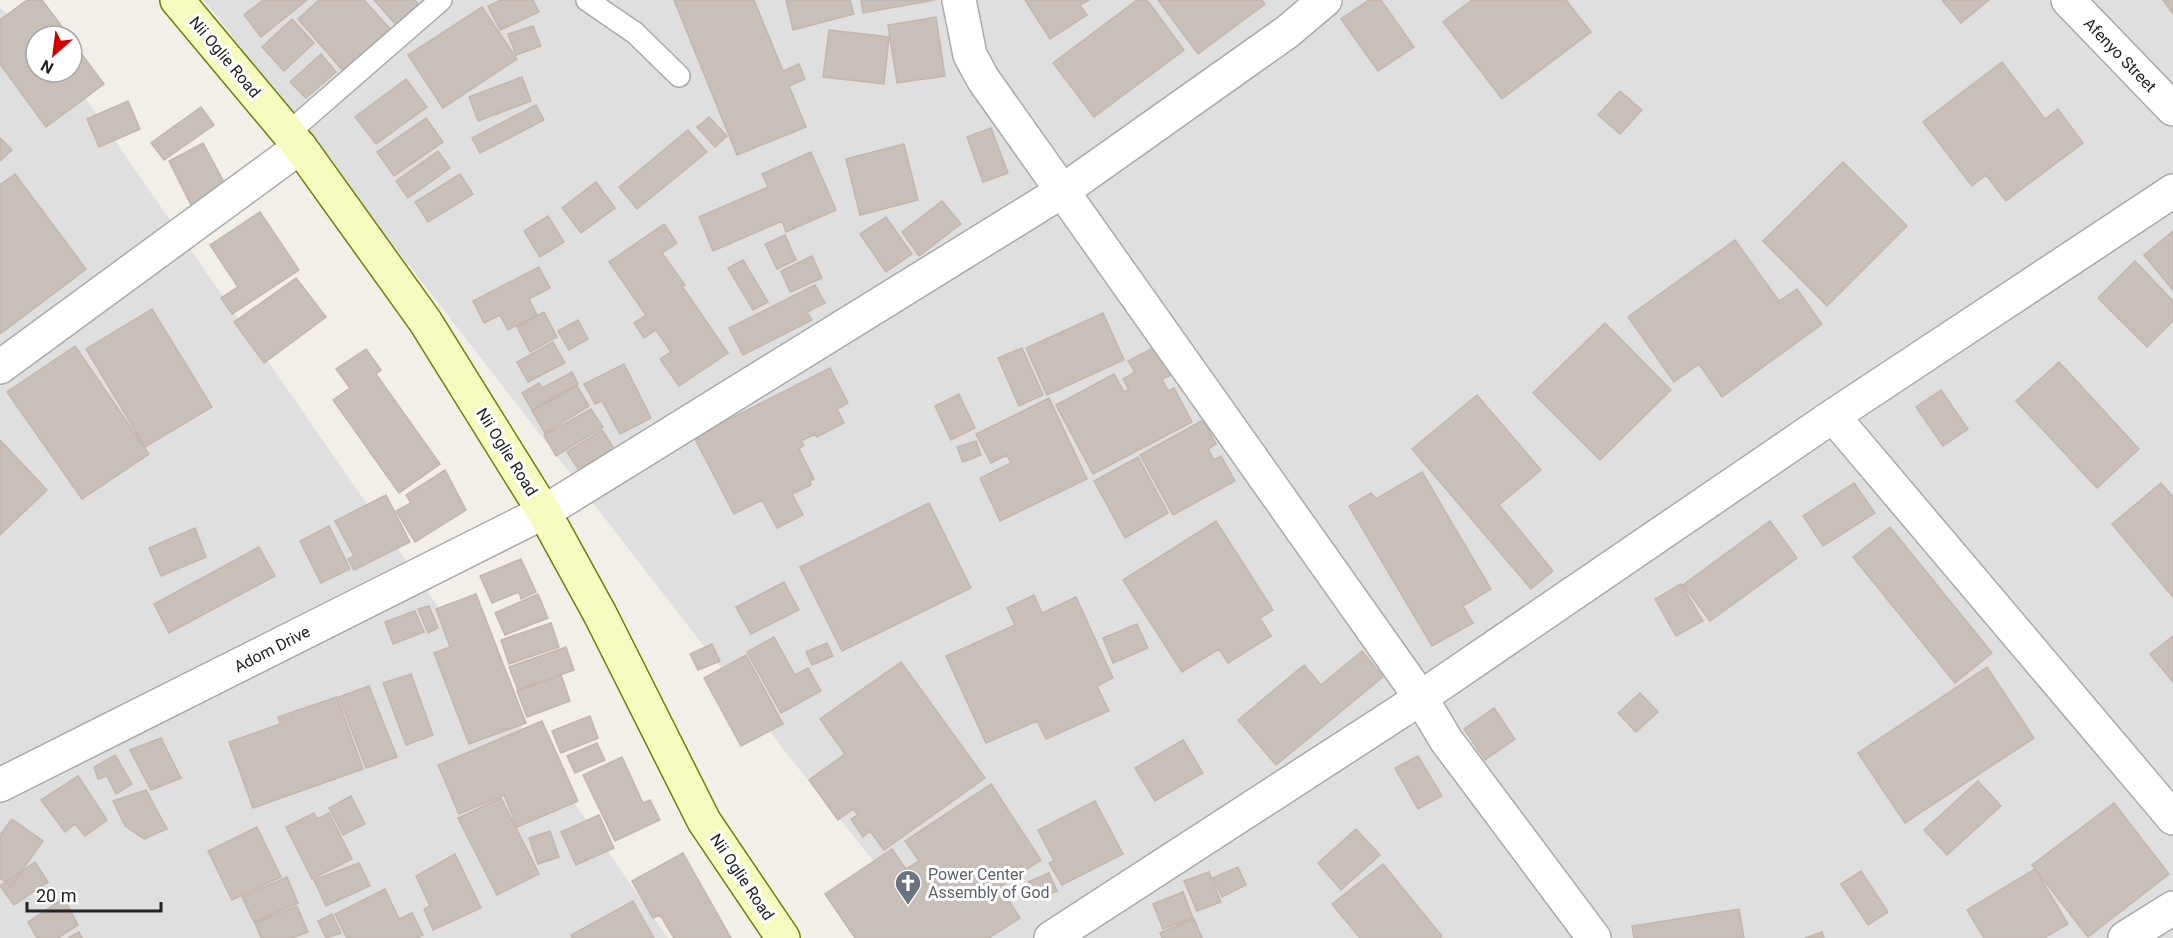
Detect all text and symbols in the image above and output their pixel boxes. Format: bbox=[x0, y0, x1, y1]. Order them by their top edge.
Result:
street label: Nii Oglie Road bbox=[186, 13, 264, 101]
street label: Afenyo Street bbox=[2080, 14, 2160, 96]
north arrow bbox=[24, 24, 84, 84]
text: N bbox=[38, 56, 57, 78]
street label: Nii Oglie Road bbox=[472, 405, 542, 499]
street label: Adom Drive bbox=[231, 622, 313, 676]
street label: Nii Oglie Road bbox=[706, 830, 778, 924]
place label: Power Center Assembly of God bbox=[928, 865, 1050, 902]
church icon: Power Center Assembly of God bbox=[893, 868, 923, 906]
scale bar bbox=[27, 875, 160, 913]
text: 20 m bbox=[36, 885, 76, 906]

